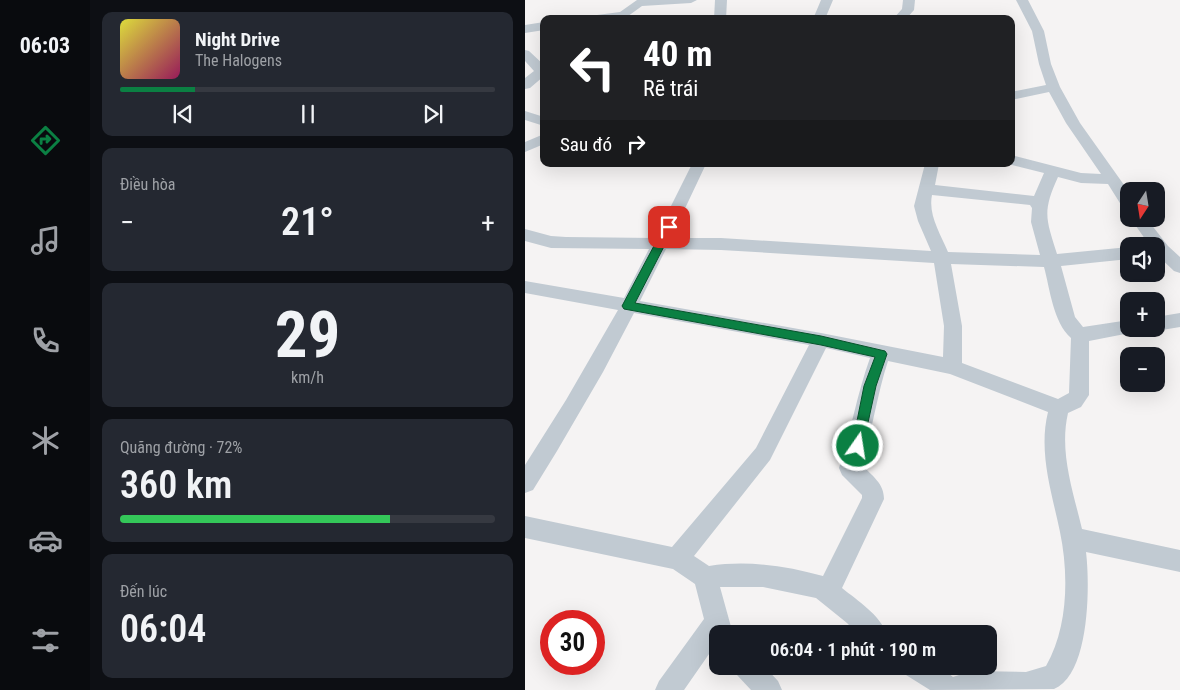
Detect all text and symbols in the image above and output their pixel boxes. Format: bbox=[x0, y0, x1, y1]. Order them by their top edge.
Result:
text: Night Drive bbox=[195, 28, 280, 51]
text: 06:03 bbox=[20, 33, 70, 58]
text: 40 m bbox=[643, 34, 712, 75]
icon: left bbox=[560, 35, 625, 100]
text: The Halogens bbox=[195, 51, 282, 70]
text: Rẽ trái bbox=[643, 76, 698, 101]
icon: previous bbox=[169, 100, 197, 128]
icon: pause bbox=[294, 100, 322, 128]
icon: next bbox=[419, 100, 447, 128]
icon: directions bbox=[28, 123, 63, 158]
icon: right bbox=[622, 130, 650, 158]
text: Sau đó bbox=[560, 133, 612, 156]
text: Điều hòa bbox=[120, 175, 175, 194]
north arrow bbox=[1120, 182, 1165, 228]
map controls bbox=[1120, 182, 1165, 392]
text: 21° bbox=[281, 200, 334, 244]
text: − bbox=[120, 206, 134, 239]
text: + bbox=[481, 206, 495, 239]
pin bbox=[648, 206, 690, 248]
icon: arrive bbox=[655, 213, 683, 241]
icon: music bbox=[28, 223, 63, 258]
button: sound bbox=[1120, 237, 1165, 282]
button: + bbox=[1120, 292, 1165, 337]
text: 29 bbox=[275, 297, 340, 373]
icon: phone bbox=[28, 323, 63, 358]
button: − bbox=[1120, 347, 1165, 392]
text: km/h bbox=[291, 368, 324, 387]
position arrow bbox=[831, 419, 883, 471]
icon: climate bbox=[28, 423, 63, 458]
text: Quãng đường · 72% bbox=[120, 438, 242, 457]
text: 360 km bbox=[120, 463, 232, 507]
icon: car bbox=[28, 523, 63, 558]
text: Đến lúc bbox=[120, 582, 167, 601]
text: 06:04 bbox=[120, 607, 206, 651]
speed limit sign: 30 bbox=[540, 610, 605, 675]
icon: filters bbox=[28, 623, 63, 658]
text: 06:04 · 1 phút · 190 m bbox=[770, 638, 936, 661]

